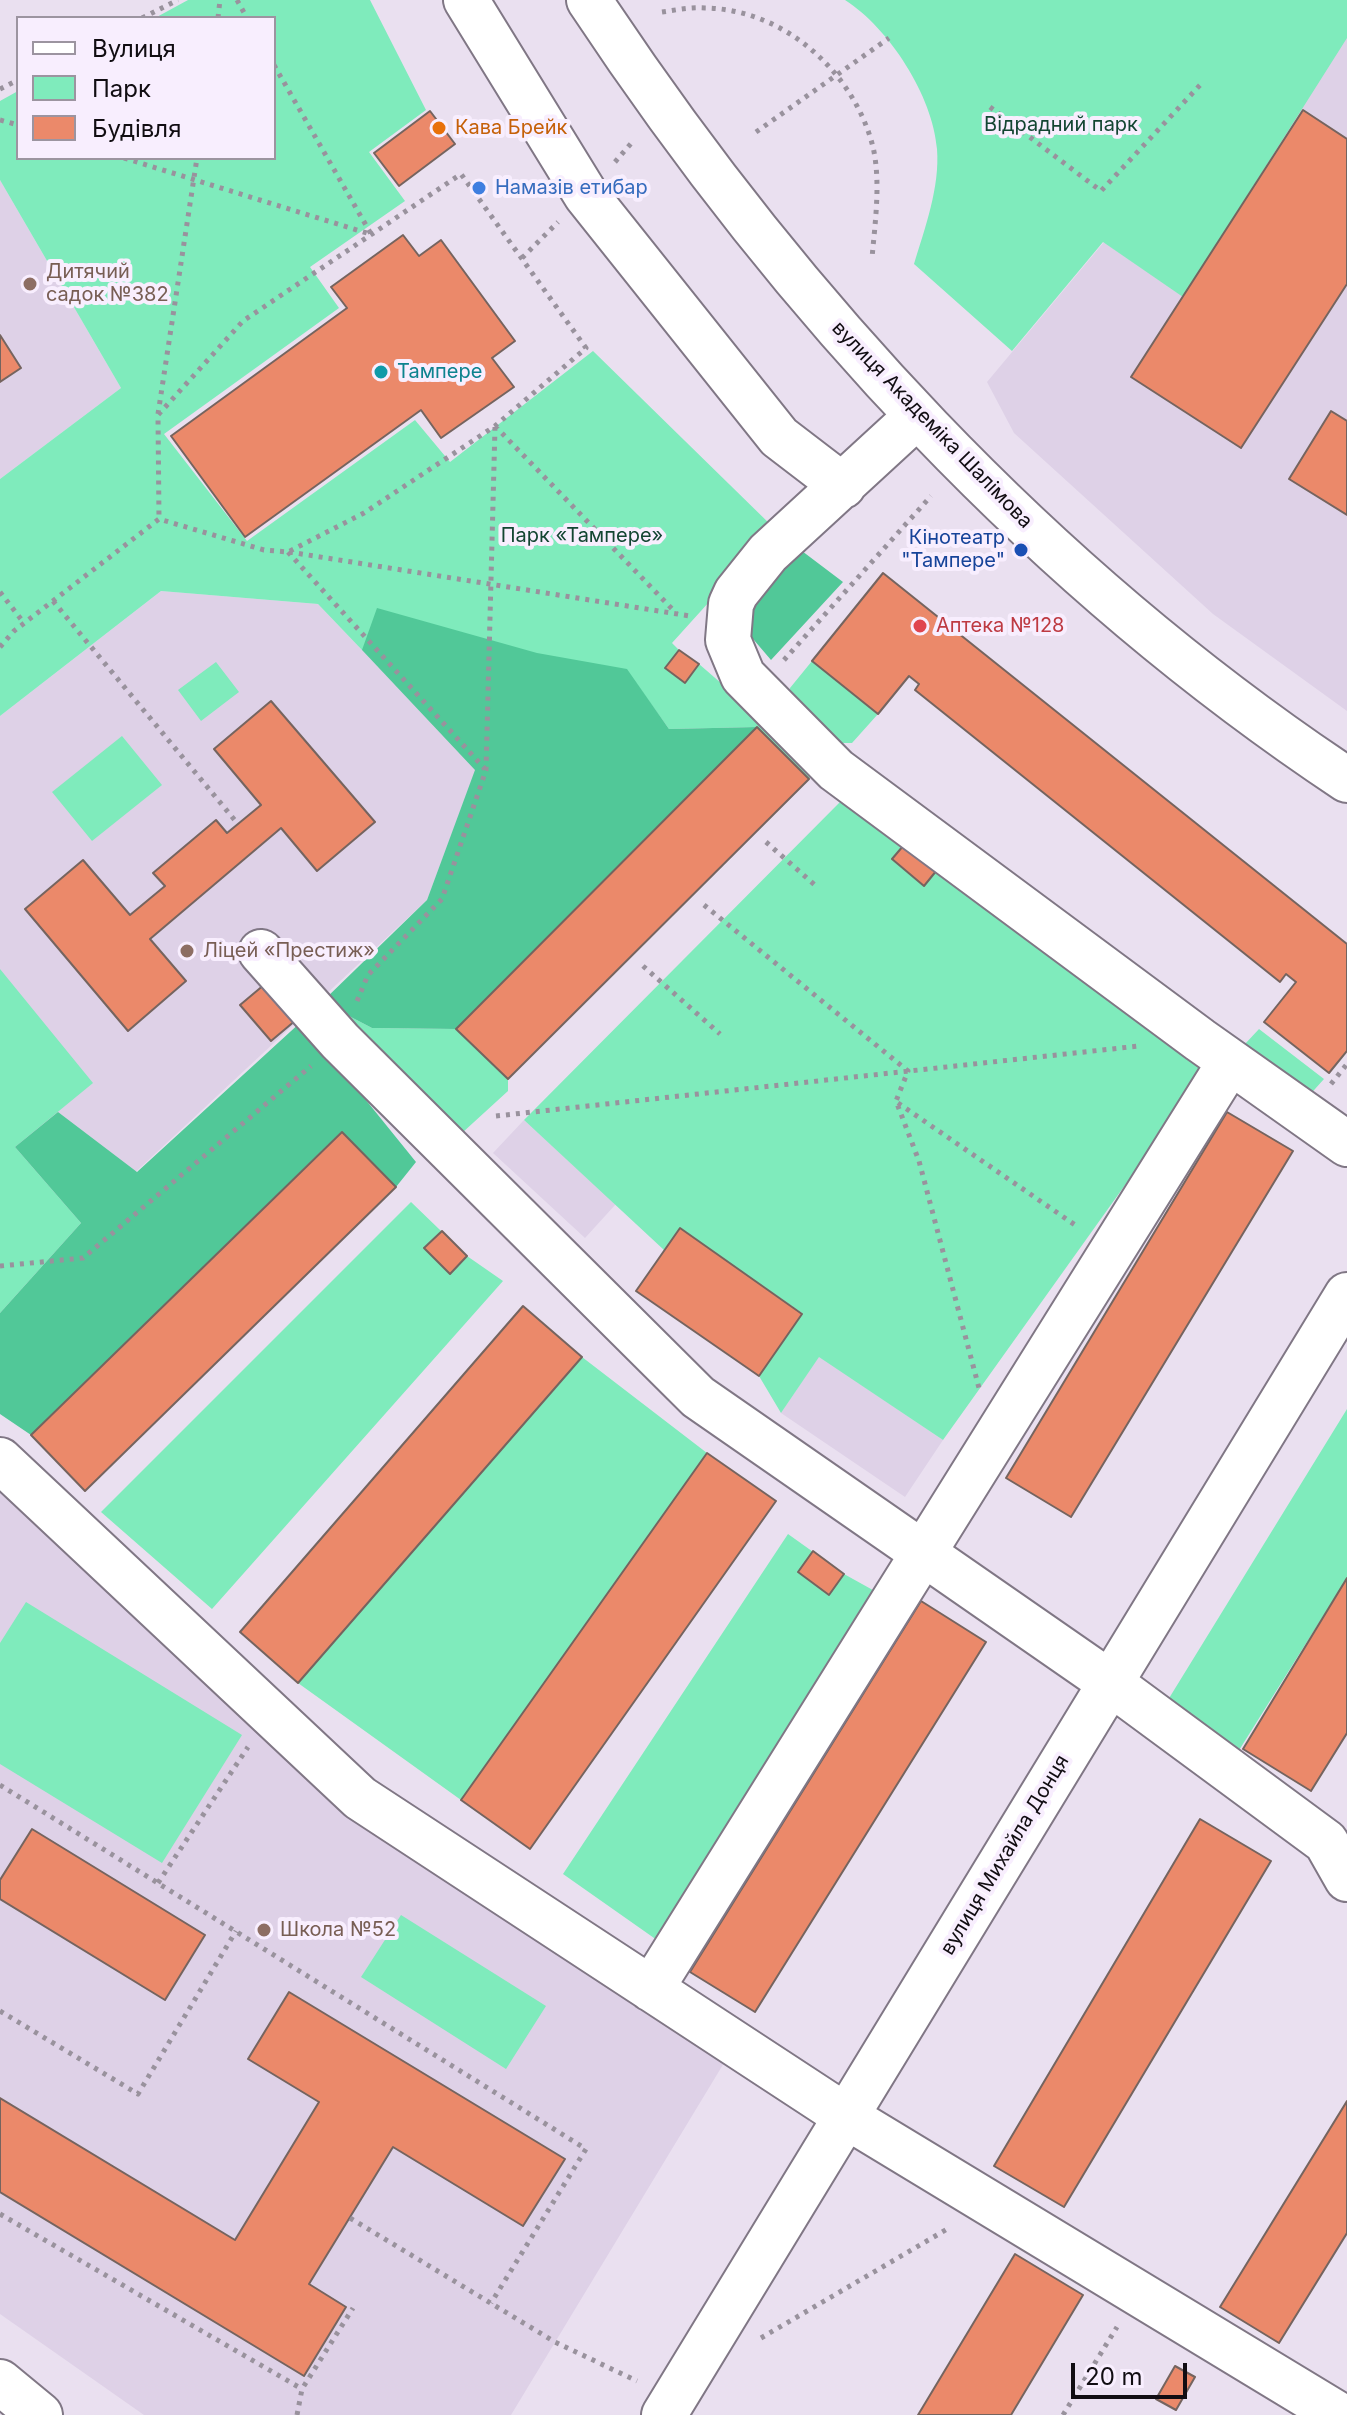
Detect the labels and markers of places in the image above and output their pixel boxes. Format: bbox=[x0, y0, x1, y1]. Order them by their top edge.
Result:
place label: Кава Брейк bbox=[455, 116, 567, 140]
marker: Кава Брейк bbox=[430, 119, 448, 137]
place label: Намазів етибар bbox=[495, 176, 648, 200]
marker: Намазів етибар bbox=[470, 179, 488, 197]
place label: Дитячий садок №382 bbox=[46, 260, 169, 307]
marker: Дитячий садок №382 bbox=[21, 275, 39, 293]
place label: Тампере bbox=[397, 360, 482, 384]
marker: Тампере bbox=[372, 363, 390, 381]
place label: Кінотеатр "Тампере" bbox=[901, 526, 1005, 573]
marker: Кінотеатр "Тампере" bbox=[1012, 541, 1030, 559]
place label: Аптека №128 bbox=[936, 614, 1064, 638]
marker: Аптека №128 bbox=[911, 617, 929, 635]
place label: Ліцей «Престиж» bbox=[203, 939, 375, 963]
marker: Ліцей «Престиж» bbox=[178, 942, 196, 960]
place label: Школа №52 bbox=[280, 1918, 396, 1942]
marker: Школа №52 bbox=[255, 1921, 273, 1939]

